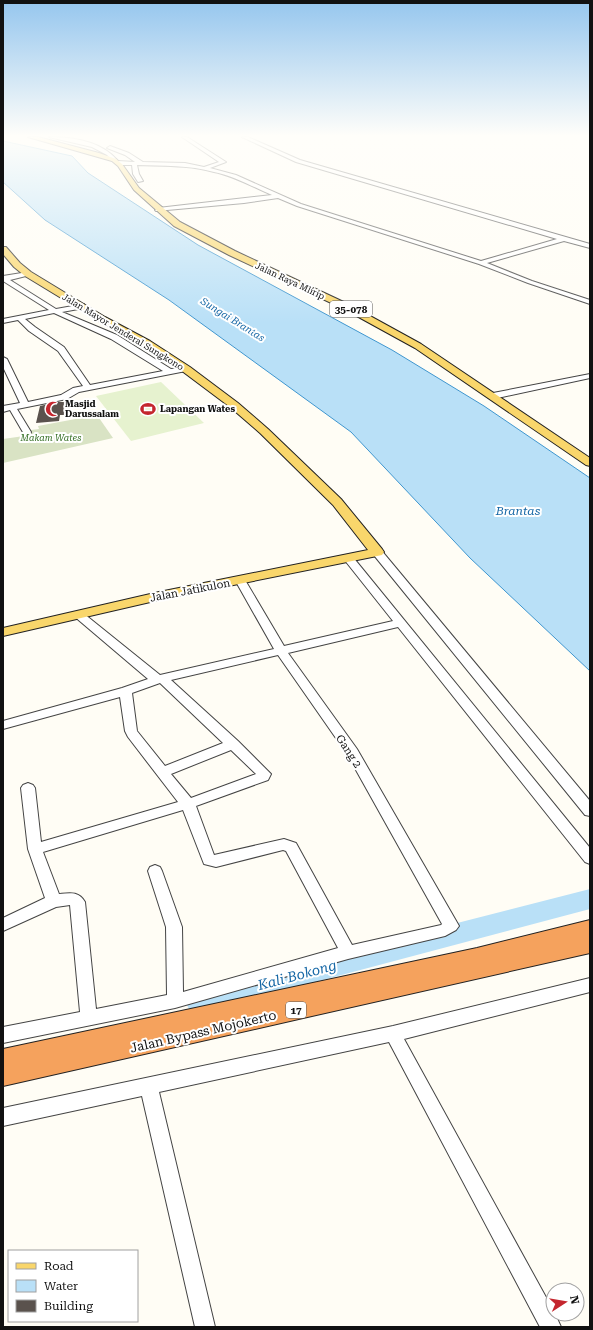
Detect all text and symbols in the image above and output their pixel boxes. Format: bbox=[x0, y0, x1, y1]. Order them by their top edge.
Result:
street label: Jalan Raya Mlirip bbox=[254, 261, 326, 301]
street label: Jalan Mayor Jenderal Sungkono bbox=[61, 292, 186, 372]
water label: Sungai Brantas bbox=[198, 295, 267, 344]
road number: 35-078 bbox=[330, 301, 372, 317]
place label: Masjid Darussalam bbox=[65, 399, 119, 419]
mosque icon: Masjid Darussalam bbox=[44, 400, 62, 418]
sports icon: Lapangan Wates bbox=[139, 400, 157, 418]
place label: Lapangan Wates bbox=[160, 404, 235, 414]
park label: Makam Wates bbox=[20, 433, 81, 443]
water label: Brantas bbox=[495, 504, 541, 518]
street label: Jalan Jatikulon bbox=[149, 576, 231, 605]
street label: Gang 2 bbox=[333, 732, 364, 770]
water label: Kali Bokong bbox=[255, 957, 338, 993]
road number: 17 bbox=[286, 1002, 306, 1018]
street label: Jalan Bypass Mojokerto bbox=[129, 1007, 278, 1056]
legend bbox=[8, 1250, 138, 1322]
text: Road bbox=[44, 1259, 74, 1273]
text: Water bbox=[44, 1279, 78, 1293]
north arrow bbox=[545, 1282, 585, 1322]
text: N bbox=[567, 1295, 582, 1306]
text: Building bbox=[44, 1299, 93, 1313]

